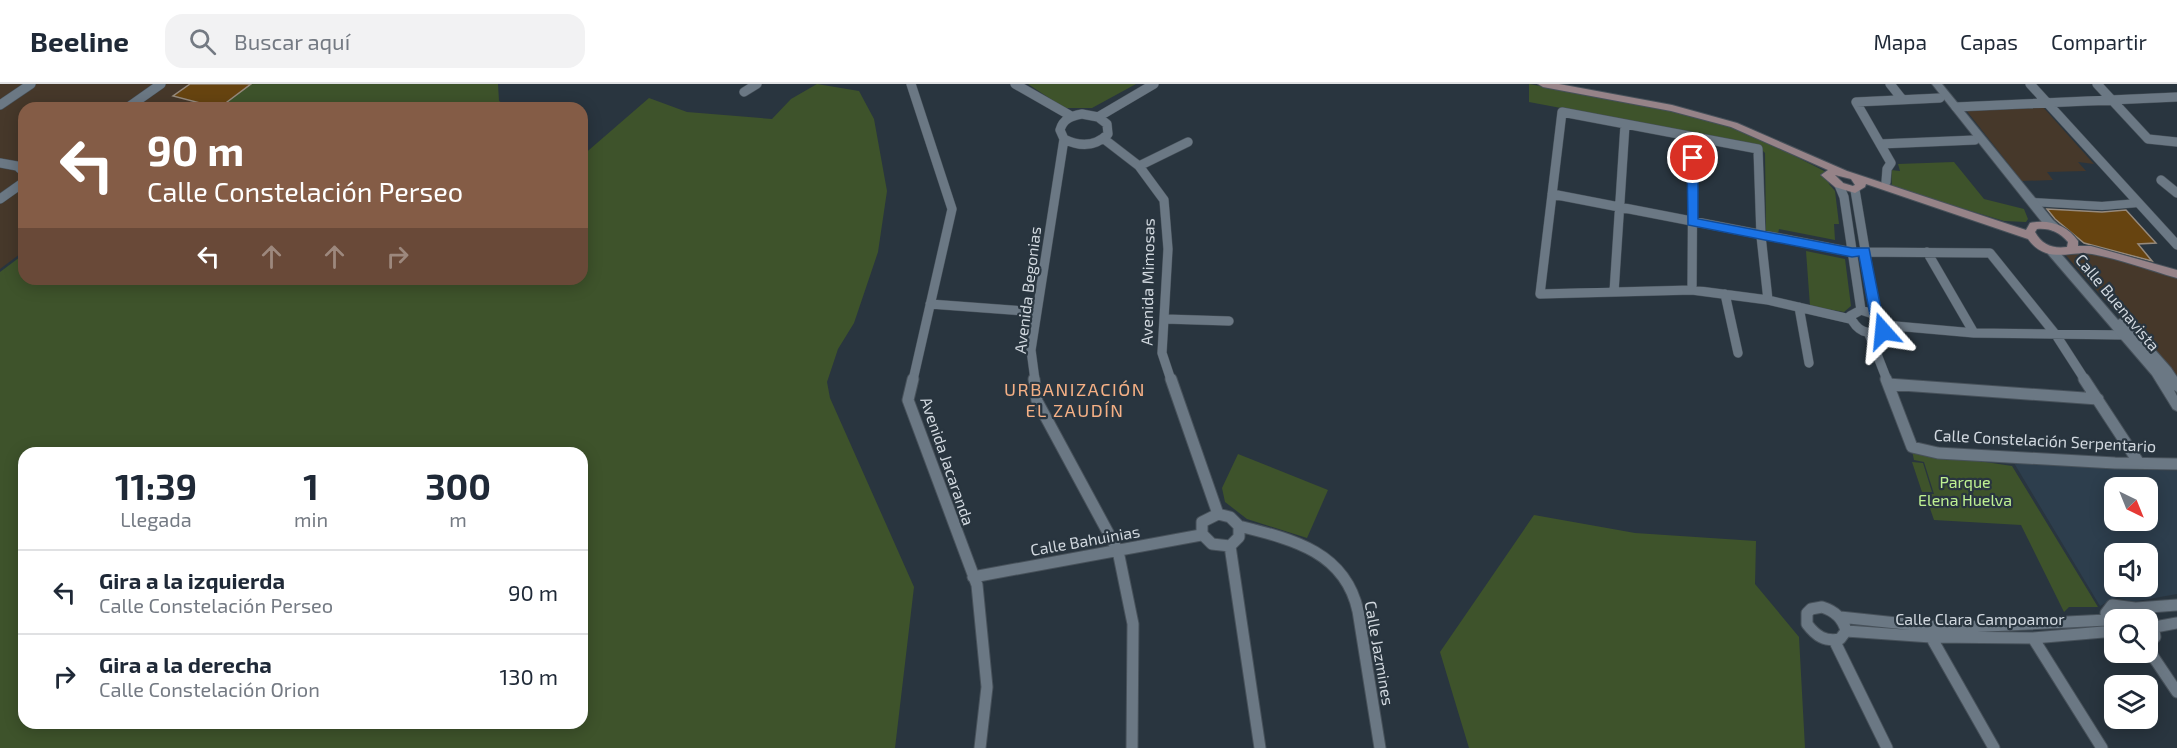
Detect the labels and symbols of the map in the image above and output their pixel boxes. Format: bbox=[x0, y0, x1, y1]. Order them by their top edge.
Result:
pin bbox=[1667, 132, 1718, 183]
street label: Avenida Mimosas bbox=[1136, 218, 1158, 346]
street label: Avenida Begonias bbox=[1010, 225, 1044, 355]
street label: Calle Buenavista bbox=[2072, 250, 2164, 354]
position arrow bbox=[1851, 299, 1915, 363]
district label: URBANIZACIÓN EL ZAUDÍN bbox=[1004, 378, 1146, 421]
street label: Avenida Jacaranda bbox=[917, 394, 979, 528]
street label: Calle Constelación Serpentario bbox=[1933, 425, 2157, 455]
park label: Parque Elena Huelva bbox=[1918, 472, 2012, 509]
north arrow bbox=[2104, 477, 2158, 531]
street label: Calle Bahuinias bbox=[1029, 521, 1141, 559]
street label: Calle Jazmines bbox=[1361, 599, 1399, 707]
street label: Calle Clara Campoamor bbox=[1895, 609, 2065, 628]

